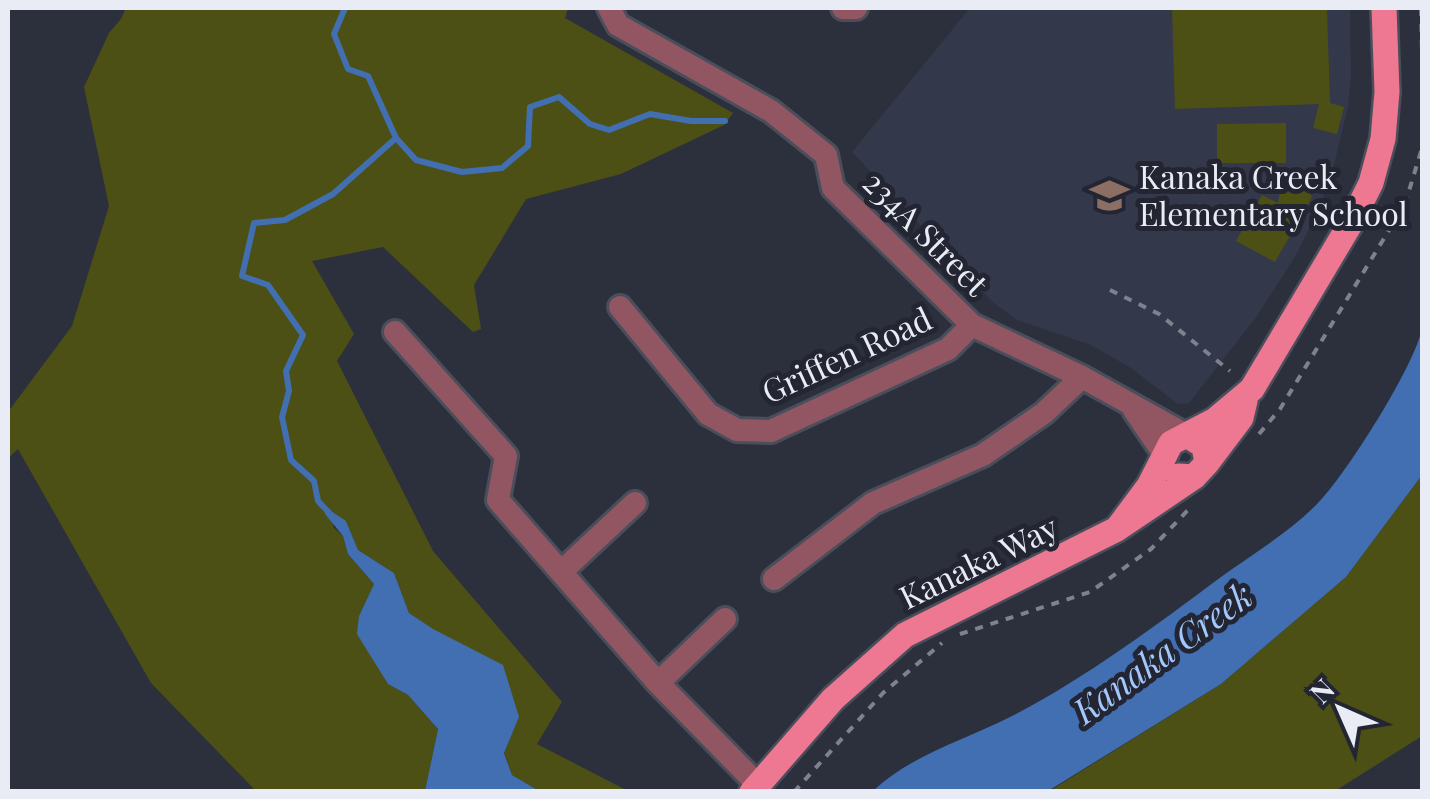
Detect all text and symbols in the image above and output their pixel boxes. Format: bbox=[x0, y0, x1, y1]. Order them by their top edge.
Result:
place label: Kanaka Creek Elementary School bbox=[1139, 154, 1408, 234]
street label: 234A Street bbox=[855, 161, 999, 304]
school or university icon: Kanaka Creek Elementary School bbox=[1088, 175, 1130, 217]
street label: Griffen Road bbox=[754, 296, 938, 412]
street label: Kanaka Way bbox=[892, 504, 1064, 618]
water label: Kanaka Creek bbox=[1061, 571, 1261, 734]
north arrow bbox=[1290, 659, 1390, 759]
text: N bbox=[1301, 670, 1341, 710]

